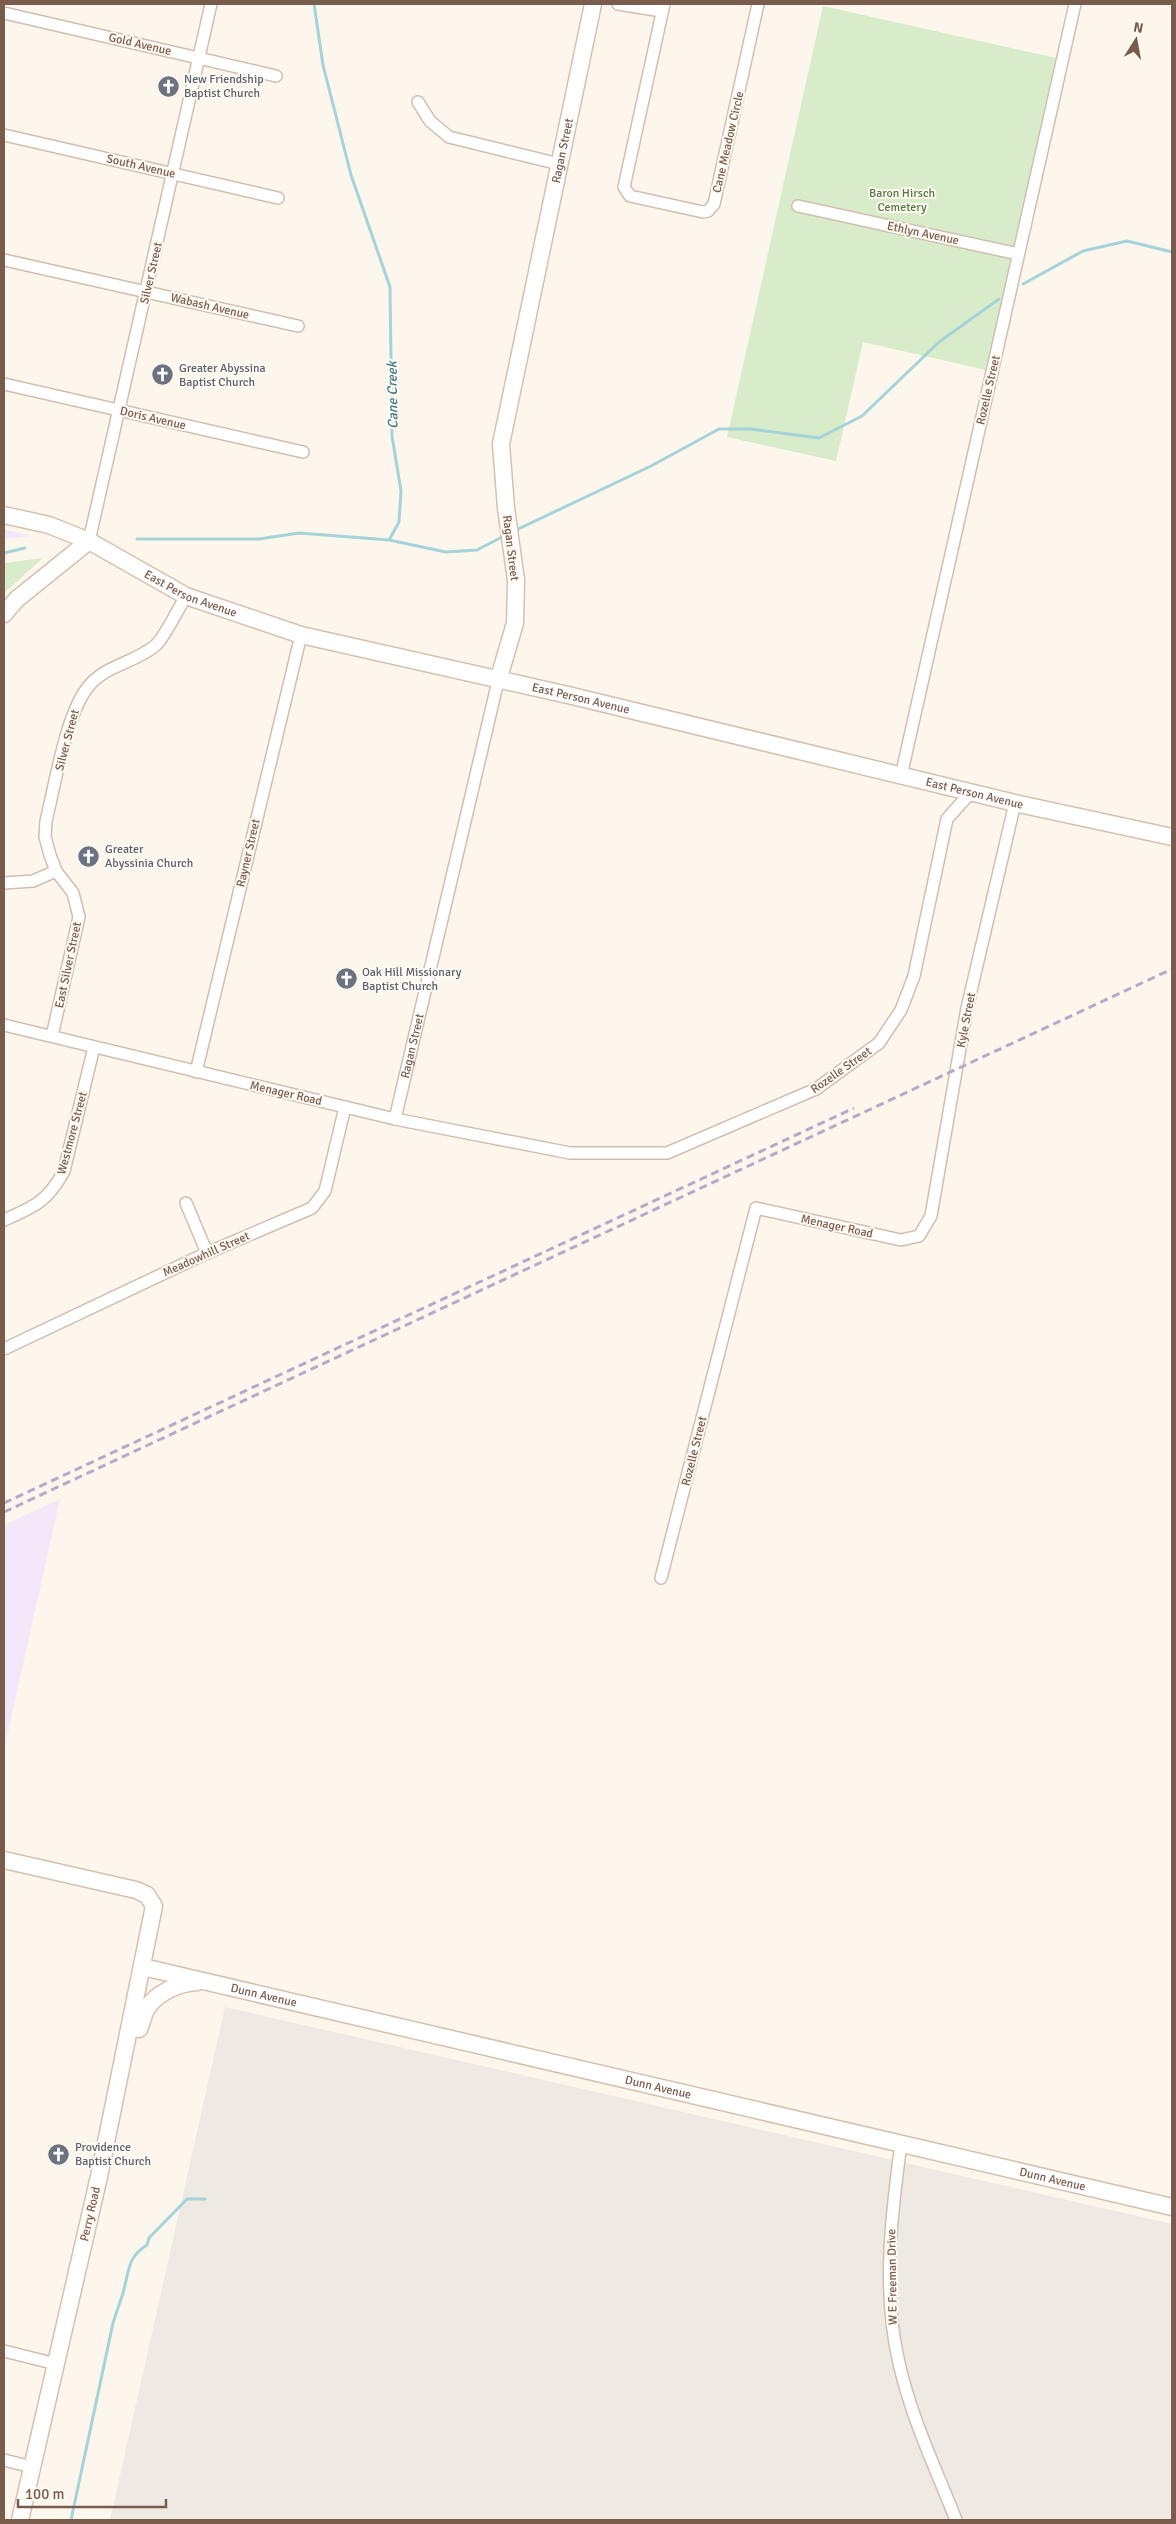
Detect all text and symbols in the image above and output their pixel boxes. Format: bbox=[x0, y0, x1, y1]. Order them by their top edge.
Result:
north arrow bbox=[1111, 15, 1161, 65]
text: N bbox=[1132, 18, 1145, 37]
street label: Gold Avenue bbox=[107, 30, 173, 59]
place label: New Friendship Baptist Church bbox=[184, 72, 264, 101]
church icon: New Friendship Baptist Church bbox=[156, 74, 180, 98]
street label: Cane Meadow Circle bbox=[710, 90, 747, 194]
street label: Ragan Street bbox=[549, 117, 577, 185]
street label: South Avenue bbox=[105, 151, 177, 182]
park label: Baron Hirsch Cemetery bbox=[869, 186, 935, 215]
street label: Ethlyn Avenue bbox=[886, 219, 960, 248]
street label: Silver Street bbox=[137, 241, 166, 305]
street label: Wabash Avenue bbox=[169, 290, 251, 323]
street label: Rozelle Street bbox=[973, 354, 1004, 426]
water label: Cane Creek bbox=[383, 359, 402, 429]
place label: Greater Abyssina Baptist Church bbox=[179, 361, 266, 390]
church icon: Greater Abyssina Baptist Church bbox=[151, 363, 175, 387]
street label: Doris Avenue bbox=[118, 404, 187, 433]
street label: Ragan Street bbox=[499, 514, 522, 582]
street label: East Person Avenue bbox=[141, 567, 239, 621]
street label: East Person Avenue bbox=[530, 680, 631, 718]
street label: Silver Street bbox=[52, 708, 83, 772]
street label: East Person Avenue bbox=[924, 775, 1025, 813]
street label: Rayner Street bbox=[233, 818, 264, 889]
place label: Greater Abyssinia Church bbox=[105, 842, 193, 871]
church icon: Greater Abyssinia Church bbox=[77, 844, 101, 868]
street label: East Silver Street bbox=[52, 921, 85, 1010]
place label: Oak Hill Missionary Baptist Church bbox=[362, 965, 462, 994]
church icon: Oak Hill Missionary Baptist Church bbox=[334, 967, 358, 991]
street label: Kyle Street bbox=[954, 991, 979, 1049]
street label: Ragan Street bbox=[398, 1012, 428, 1080]
street label: Rozelle Street bbox=[808, 1044, 875, 1097]
street label: Menager Road bbox=[248, 1078, 323, 1109]
street label: Westmore Street bbox=[54, 1090, 91, 1176]
street label: Menager Road bbox=[799, 1212, 874, 1241]
street label: Meadowhill Street bbox=[160, 1229, 252, 1280]
street label: Rozelle Street bbox=[679, 1415, 710, 1487]
street label: Dunn Avenue bbox=[229, 1981, 298, 2011]
street label: Dunn Avenue bbox=[623, 2073, 693, 2103]
place label: Providence Baptist Church bbox=[75, 2140, 151, 2169]
church icon: Providence Baptist Church bbox=[47, 2142, 71, 2166]
street label: Dunn Avenue bbox=[1018, 2165, 1087, 2195]
street label: Perry Road bbox=[77, 2185, 104, 2243]
street label: W E Freeman Drive bbox=[884, 2229, 901, 2325]
scale bar bbox=[18, 2476, 165, 2508]
text: 100 m bbox=[25, 2485, 65, 2503]

